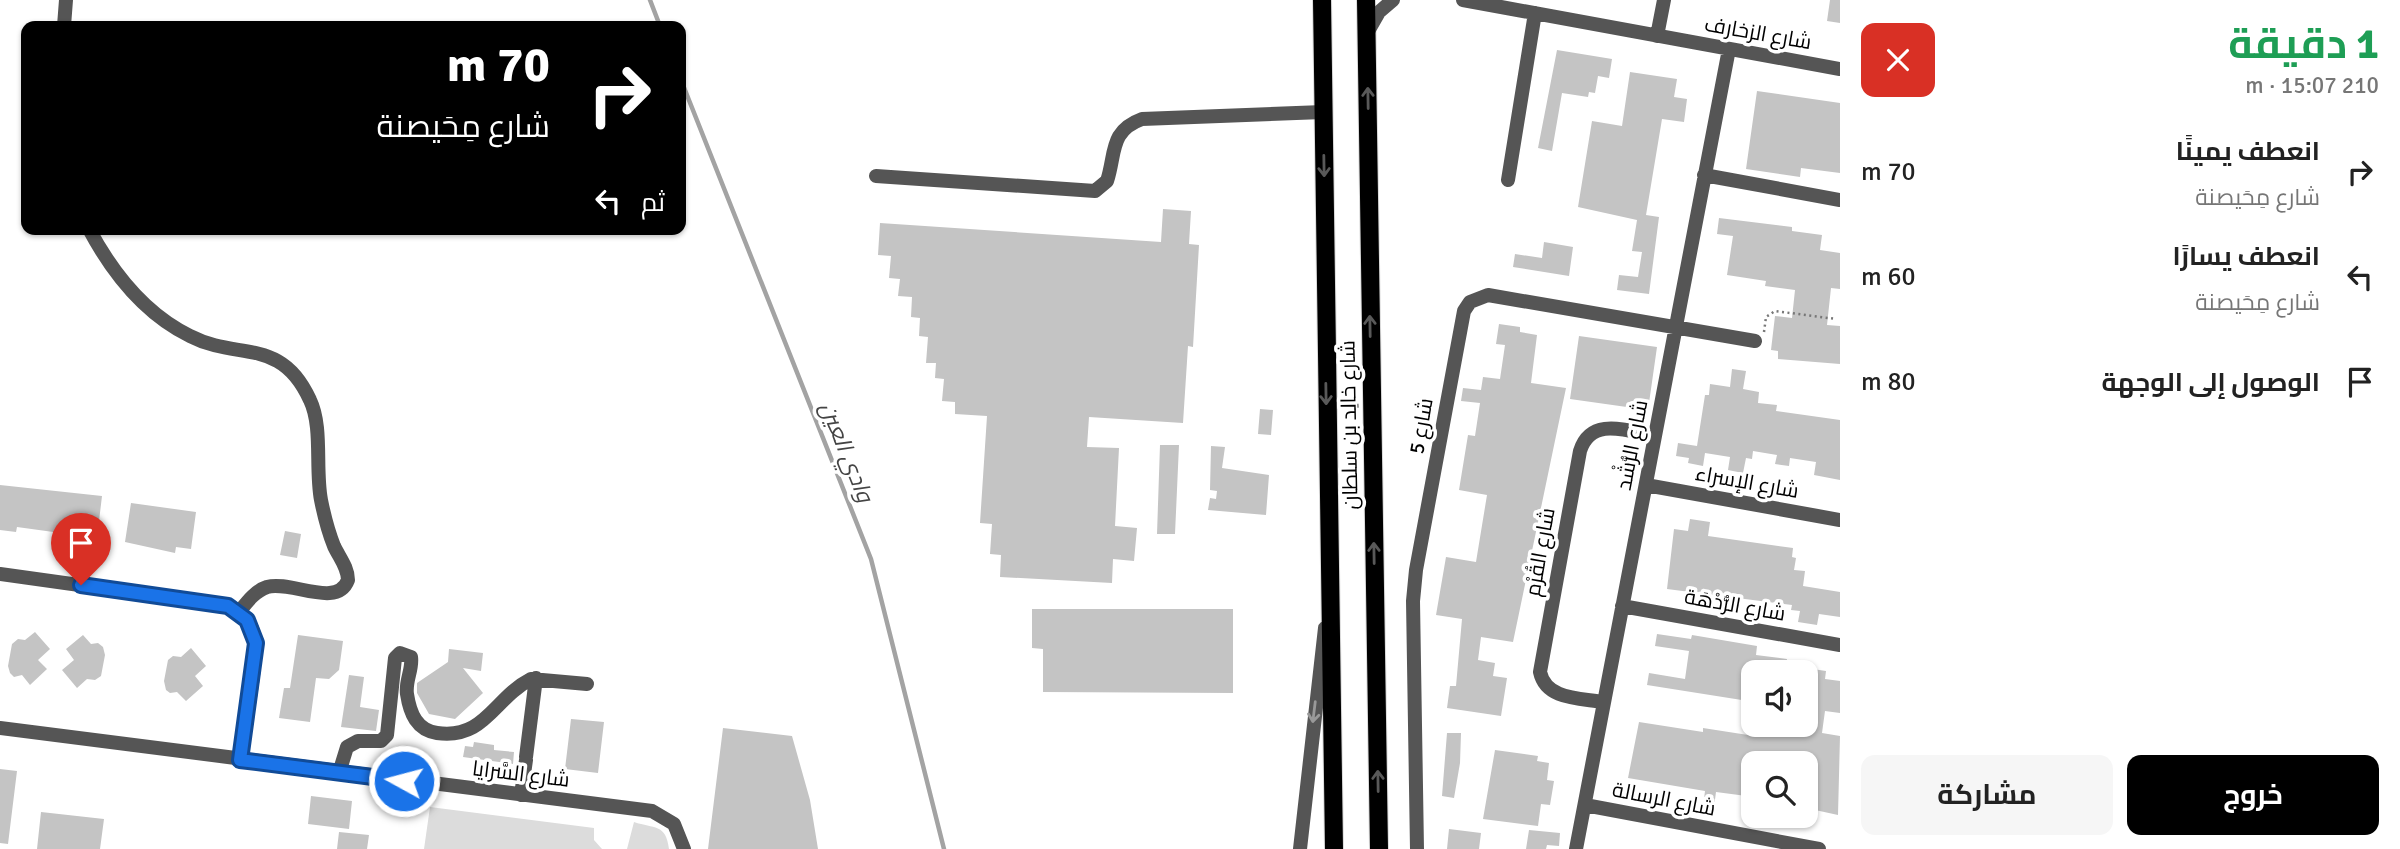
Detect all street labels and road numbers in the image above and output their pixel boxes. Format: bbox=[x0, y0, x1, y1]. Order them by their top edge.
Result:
street label: شارع الزخارف bbox=[1702, 11, 1813, 56]
street label: شارع خالِد بن سلطان bbox=[1335, 340, 1364, 510]
street label: شارع 5 bbox=[1403, 396, 1440, 456]
street label: شارع الرُّشْد bbox=[1608, 397, 1654, 493]
street label: شارع الإسراء bbox=[1693, 460, 1801, 505]
street label: شارع القُرْم bbox=[1519, 506, 1562, 599]
street label: شارع الرُّدْهَة bbox=[1682, 583, 1787, 628]
street label: شارع السَّرايا bbox=[471, 755, 571, 794]
street label: شارع الرسالة bbox=[1610, 776, 1718, 823]

